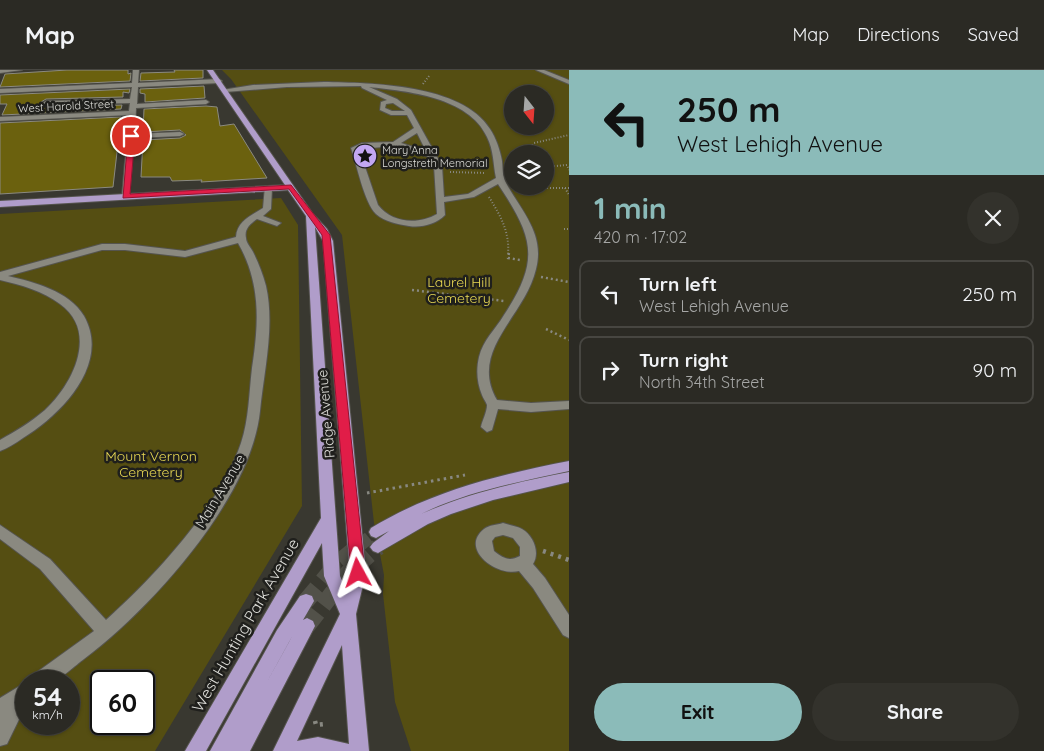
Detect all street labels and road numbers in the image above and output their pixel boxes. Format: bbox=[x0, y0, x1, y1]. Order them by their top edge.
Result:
street label: West Harold Street bbox=[18, 96, 115, 116]
street label: Ridge Avenue bbox=[313, 369, 339, 459]
street label: Main Avenue bbox=[191, 451, 249, 531]
street label: West Hunting Park Avenue bbox=[187, 535, 303, 715]

